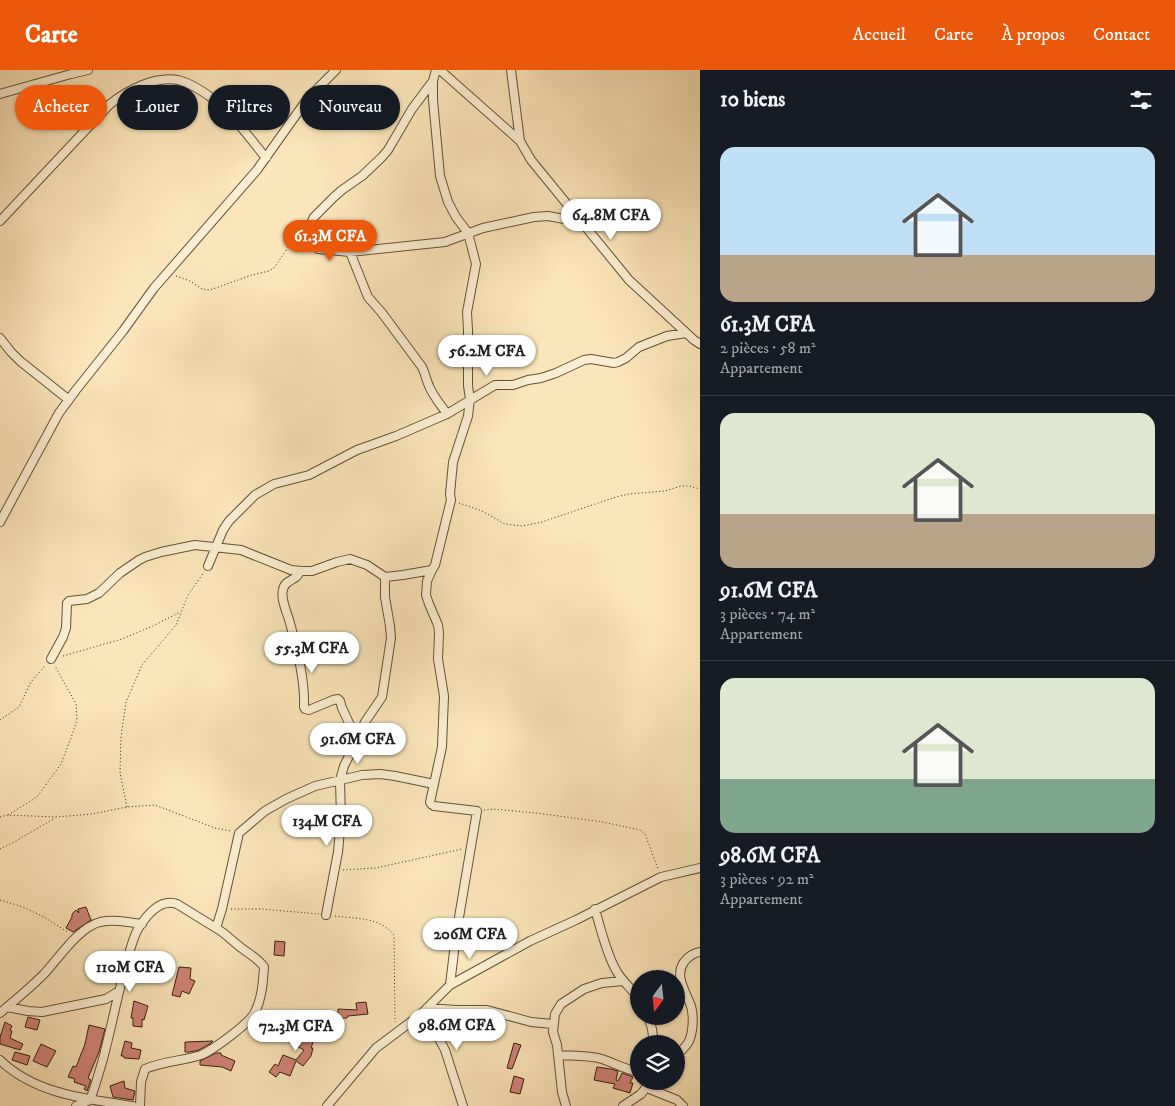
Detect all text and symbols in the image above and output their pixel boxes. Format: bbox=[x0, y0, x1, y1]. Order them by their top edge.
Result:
text: Carte bbox=[25, 20, 78, 50]
text: Accueil bbox=[853, 24, 906, 46]
text: Carte bbox=[934, 24, 973, 46]
text: À propos bbox=[1001, 24, 1065, 46]
text: Contact bbox=[1093, 24, 1150, 46]
chip: Acheter bbox=[15, 85, 107, 130]
chip: Louer bbox=[117, 85, 198, 130]
chip: Filtres bbox=[208, 85, 290, 130]
chip: Nouveau bbox=[300, 85, 400, 130]
icon: filters bbox=[1127, 86, 1155, 114]
text: 10 biens bbox=[720, 87, 785, 113]
icon: home bbox=[893, 180, 983, 270]
pin: 64.8M CFA bbox=[554, 198, 668, 241]
text: 64.8M CFA bbox=[572, 205, 650, 225]
pin: 61.3M CFA bbox=[273, 220, 387, 262]
text: 61.3M CFA bbox=[294, 226, 366, 246]
text: 61.3M CFA bbox=[720, 312, 815, 338]
pin: 56.2M CFA bbox=[430, 334, 544, 377]
text: 2 pièces · 58 m² bbox=[720, 338, 816, 358]
text: 56.2M CFA bbox=[449, 341, 525, 361]
text: Appartement bbox=[720, 358, 803, 378]
icon: home bbox=[893, 445, 983, 535]
text: 91.6M CFA bbox=[720, 578, 817, 604]
text: 3 pièces · 74 m² bbox=[720, 604, 815, 624]
text: Appartement bbox=[720, 624, 803, 644]
pin: 55.3M CFA bbox=[255, 632, 369, 674]
text: 55.3M CFA bbox=[275, 638, 349, 658]
icon: home bbox=[893, 710, 983, 800]
pin: 91.6M CFA bbox=[301, 722, 415, 765]
text: 91.6M CFA bbox=[321, 729, 395, 749]
pin: 134M CFA bbox=[275, 804, 379, 847]
text: 134M CFA bbox=[292, 811, 362, 831]
text: 98.6M CFA bbox=[720, 843, 820, 869]
text: 3 pièces · 92 m² bbox=[720, 869, 814, 889]
text: Appartement bbox=[720, 889, 803, 909]
pin: 206M CFA bbox=[418, 918, 522, 960]
text: 206M CFA bbox=[433, 924, 507, 944]
pin: 110M CFA bbox=[78, 950, 182, 993]
text: 110M CFA bbox=[96, 957, 164, 977]
north arrow bbox=[630, 970, 685, 1025]
map controls bbox=[630, 970, 685, 1090]
pin: 98.6M CFA bbox=[400, 1008, 514, 1051]
pin: 72.3M CFA bbox=[239, 1010, 353, 1052]
text: 98.6M CFA bbox=[419, 1015, 495, 1035]
text: 72.3M CFA bbox=[259, 1016, 333, 1036]
button: layers bbox=[630, 1035, 685, 1090]

